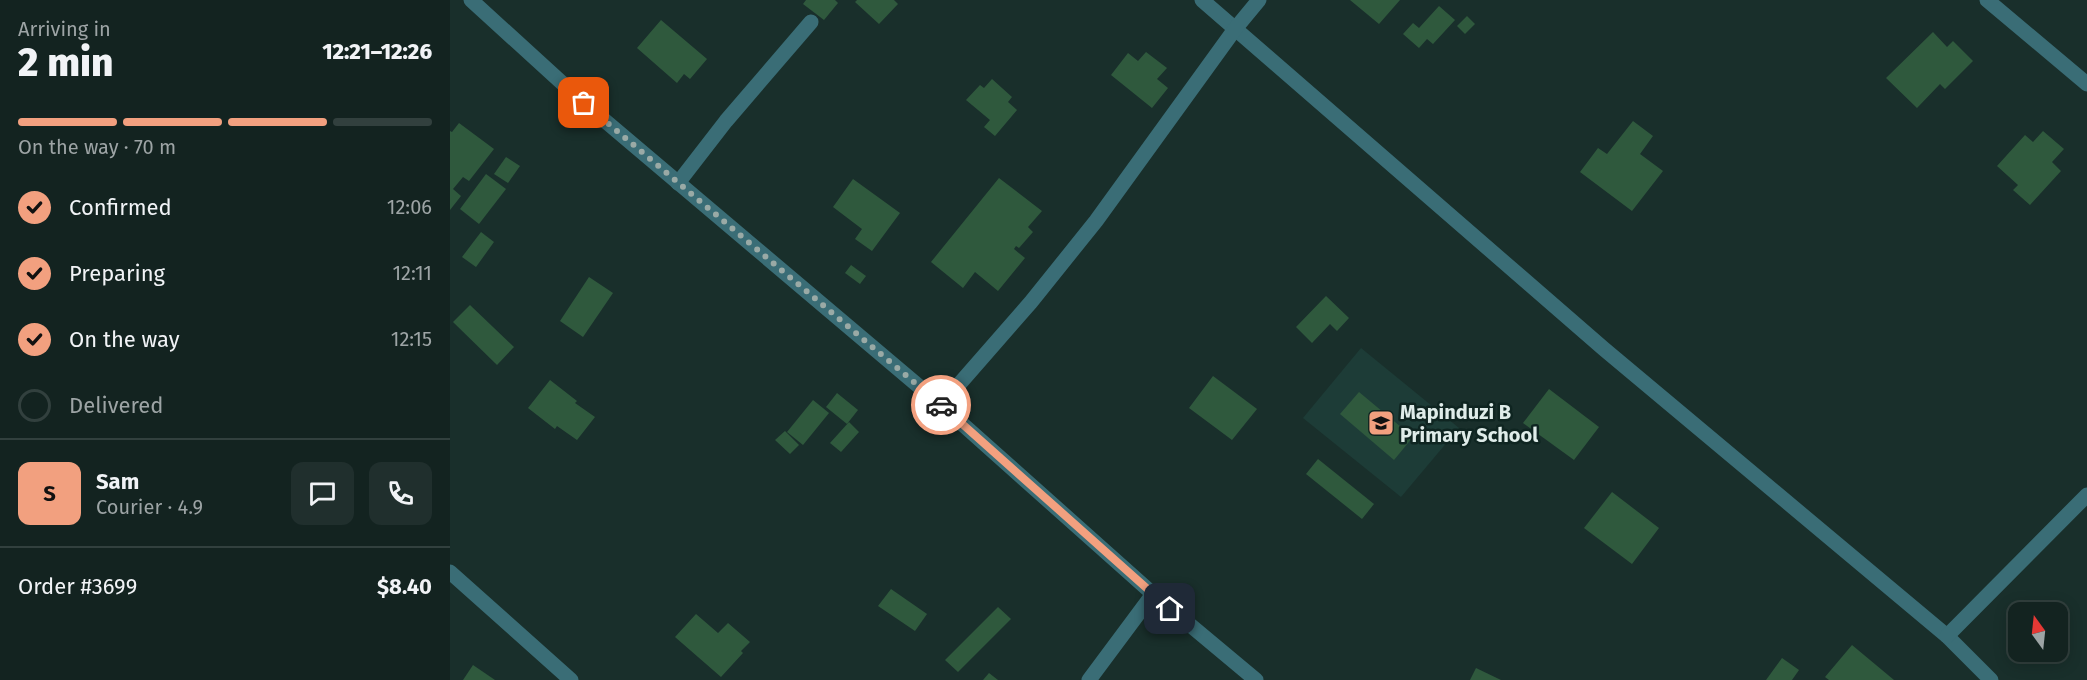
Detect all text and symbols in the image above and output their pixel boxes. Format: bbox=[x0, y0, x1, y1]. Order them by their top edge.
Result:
text: Arriving in bbox=[18, 17, 111, 41]
text: 12:21–12:26 bbox=[322, 38, 432, 65]
text: 2 min bbox=[18, 40, 114, 86]
pin bbox=[558, 77, 609, 128]
icon: bag bbox=[567, 86, 600, 119]
text: On the way · 70 m bbox=[18, 135, 176, 159]
icon: check bbox=[18, 191, 51, 224]
text: Confirmed bbox=[69, 194, 172, 221]
text: 12:06 bbox=[387, 195, 432, 219]
icon: check bbox=[18, 257, 51, 290]
text: Preparing bbox=[69, 260, 165, 287]
text: 12:11 bbox=[392, 261, 432, 285]
icon: check bbox=[18, 323, 51, 356]
text: On the way bbox=[69, 326, 180, 353]
text: 12:15 bbox=[391, 327, 432, 351]
courier bbox=[911, 375, 971, 435]
icon: car bbox=[925, 389, 958, 422]
text: Delivered bbox=[69, 392, 164, 419]
place label: Mapinduzi B Primary School bbox=[1400, 400, 1538, 447]
school or university icon: Mapinduzi B Primary School bbox=[1366, 408, 1396, 438]
button: chat bbox=[291, 462, 354, 525]
button: phone bbox=[369, 462, 432, 525]
text: Sam bbox=[96, 468, 139, 495]
text: S bbox=[43, 480, 56, 507]
text: Courier · 4.9 bbox=[96, 495, 203, 519]
text: Order #3699 bbox=[18, 573, 137, 600]
text: $8.40 bbox=[377, 573, 432, 600]
pin bbox=[1144, 583, 1195, 634]
icon: home bbox=[1153, 592, 1186, 625]
north arrow bbox=[2008, 602, 2068, 662]
map controls bbox=[2008, 602, 2068, 662]

